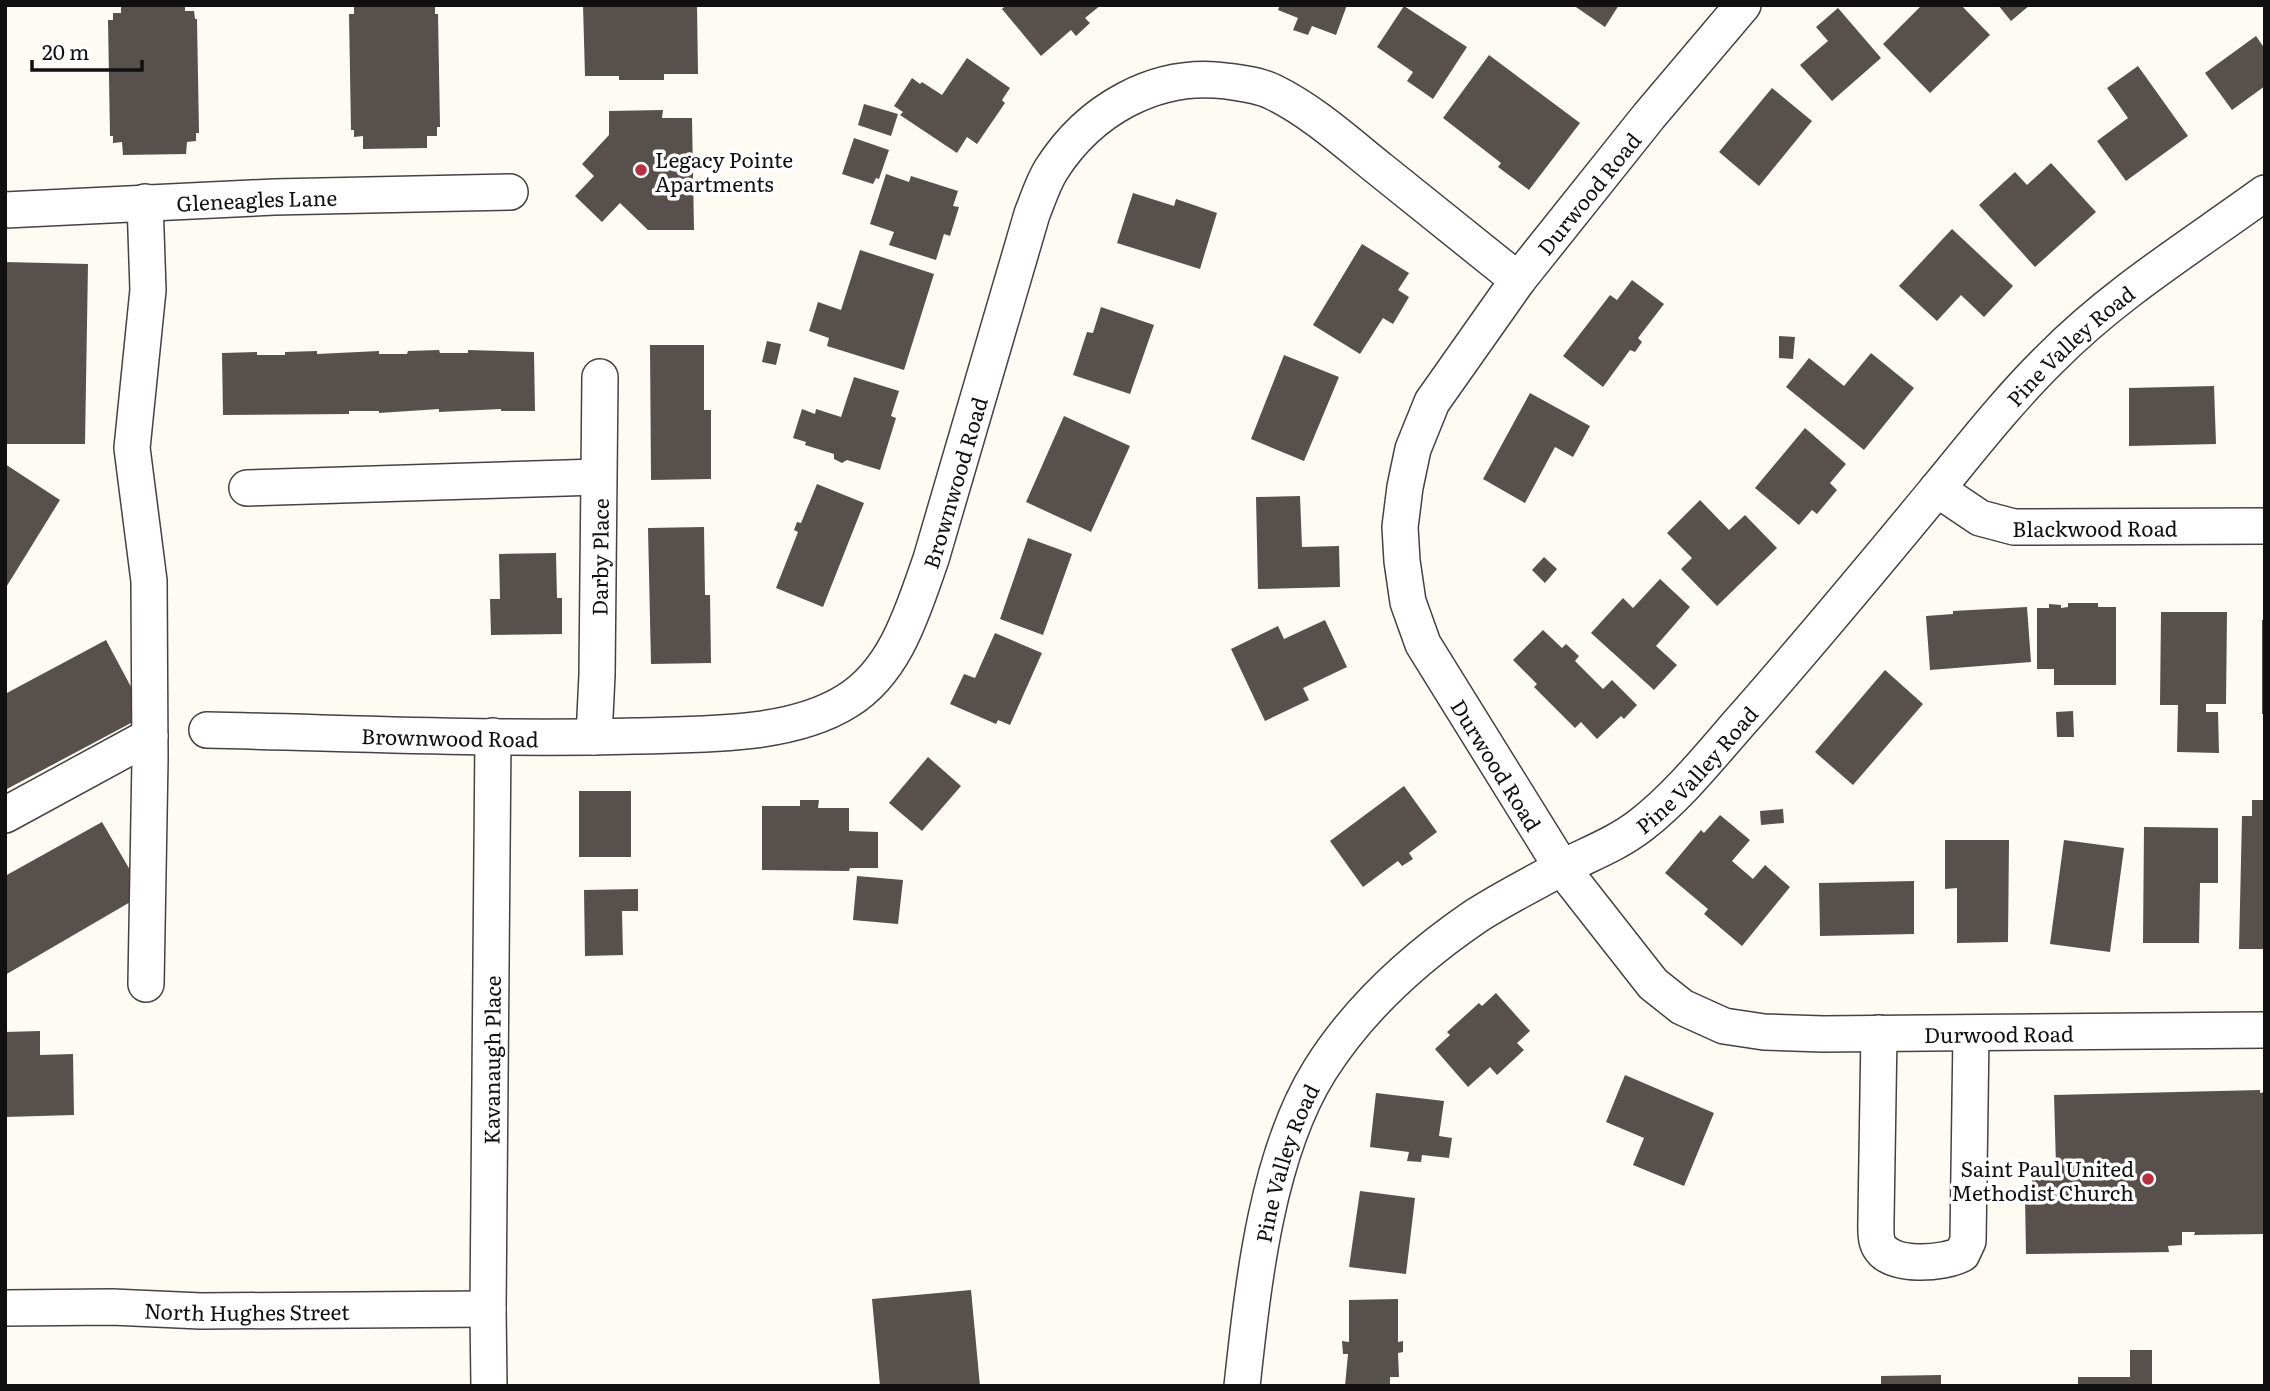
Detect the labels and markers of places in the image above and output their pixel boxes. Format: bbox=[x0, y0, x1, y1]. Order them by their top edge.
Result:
place label: Legacy Pointe Apartments bbox=[655, 143, 793, 198]
marker: Legacy Pointe Apartments bbox=[633, 162, 649, 178]
place label: Saint Paul United Methodist Church bbox=[1951, 1152, 2134, 1207]
marker: Saint Paul United Methodist Church bbox=[2140, 1171, 2156, 1187]

